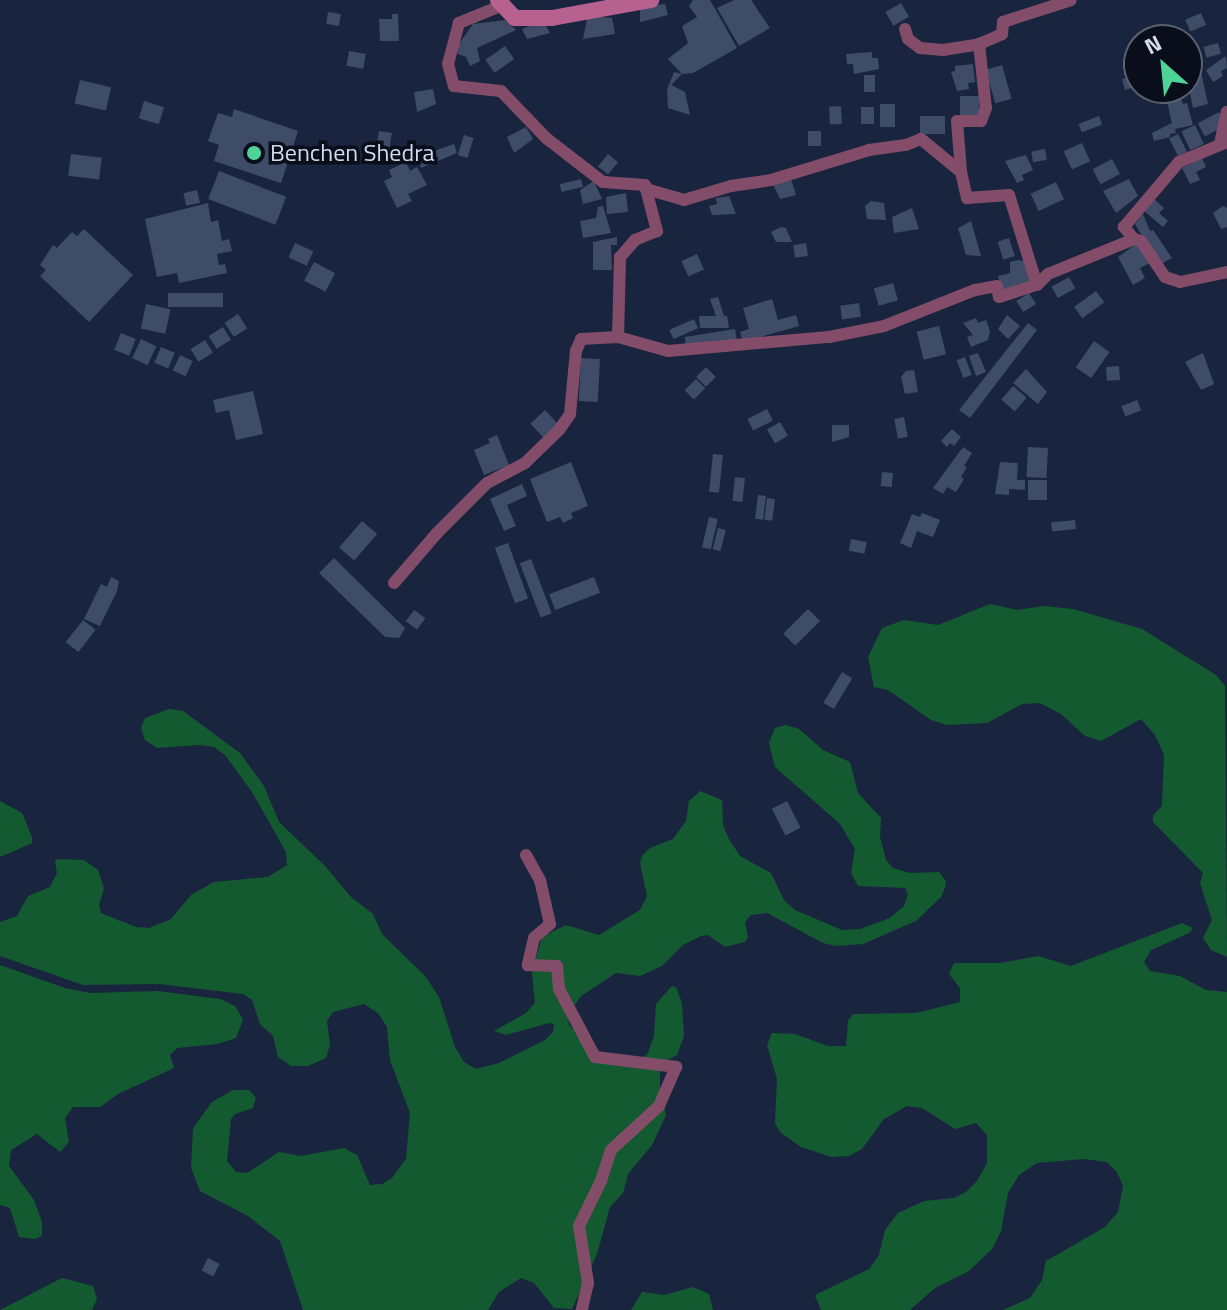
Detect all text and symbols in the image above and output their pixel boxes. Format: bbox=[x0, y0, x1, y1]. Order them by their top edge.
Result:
north arrow bbox=[1123, 24, 1203, 104]
text: N bbox=[1139, 26, 1168, 63]
place label: Benchen Shedra bbox=[270, 139, 434, 167]
marker: Benchen Shedra bbox=[245, 144, 263, 162]

